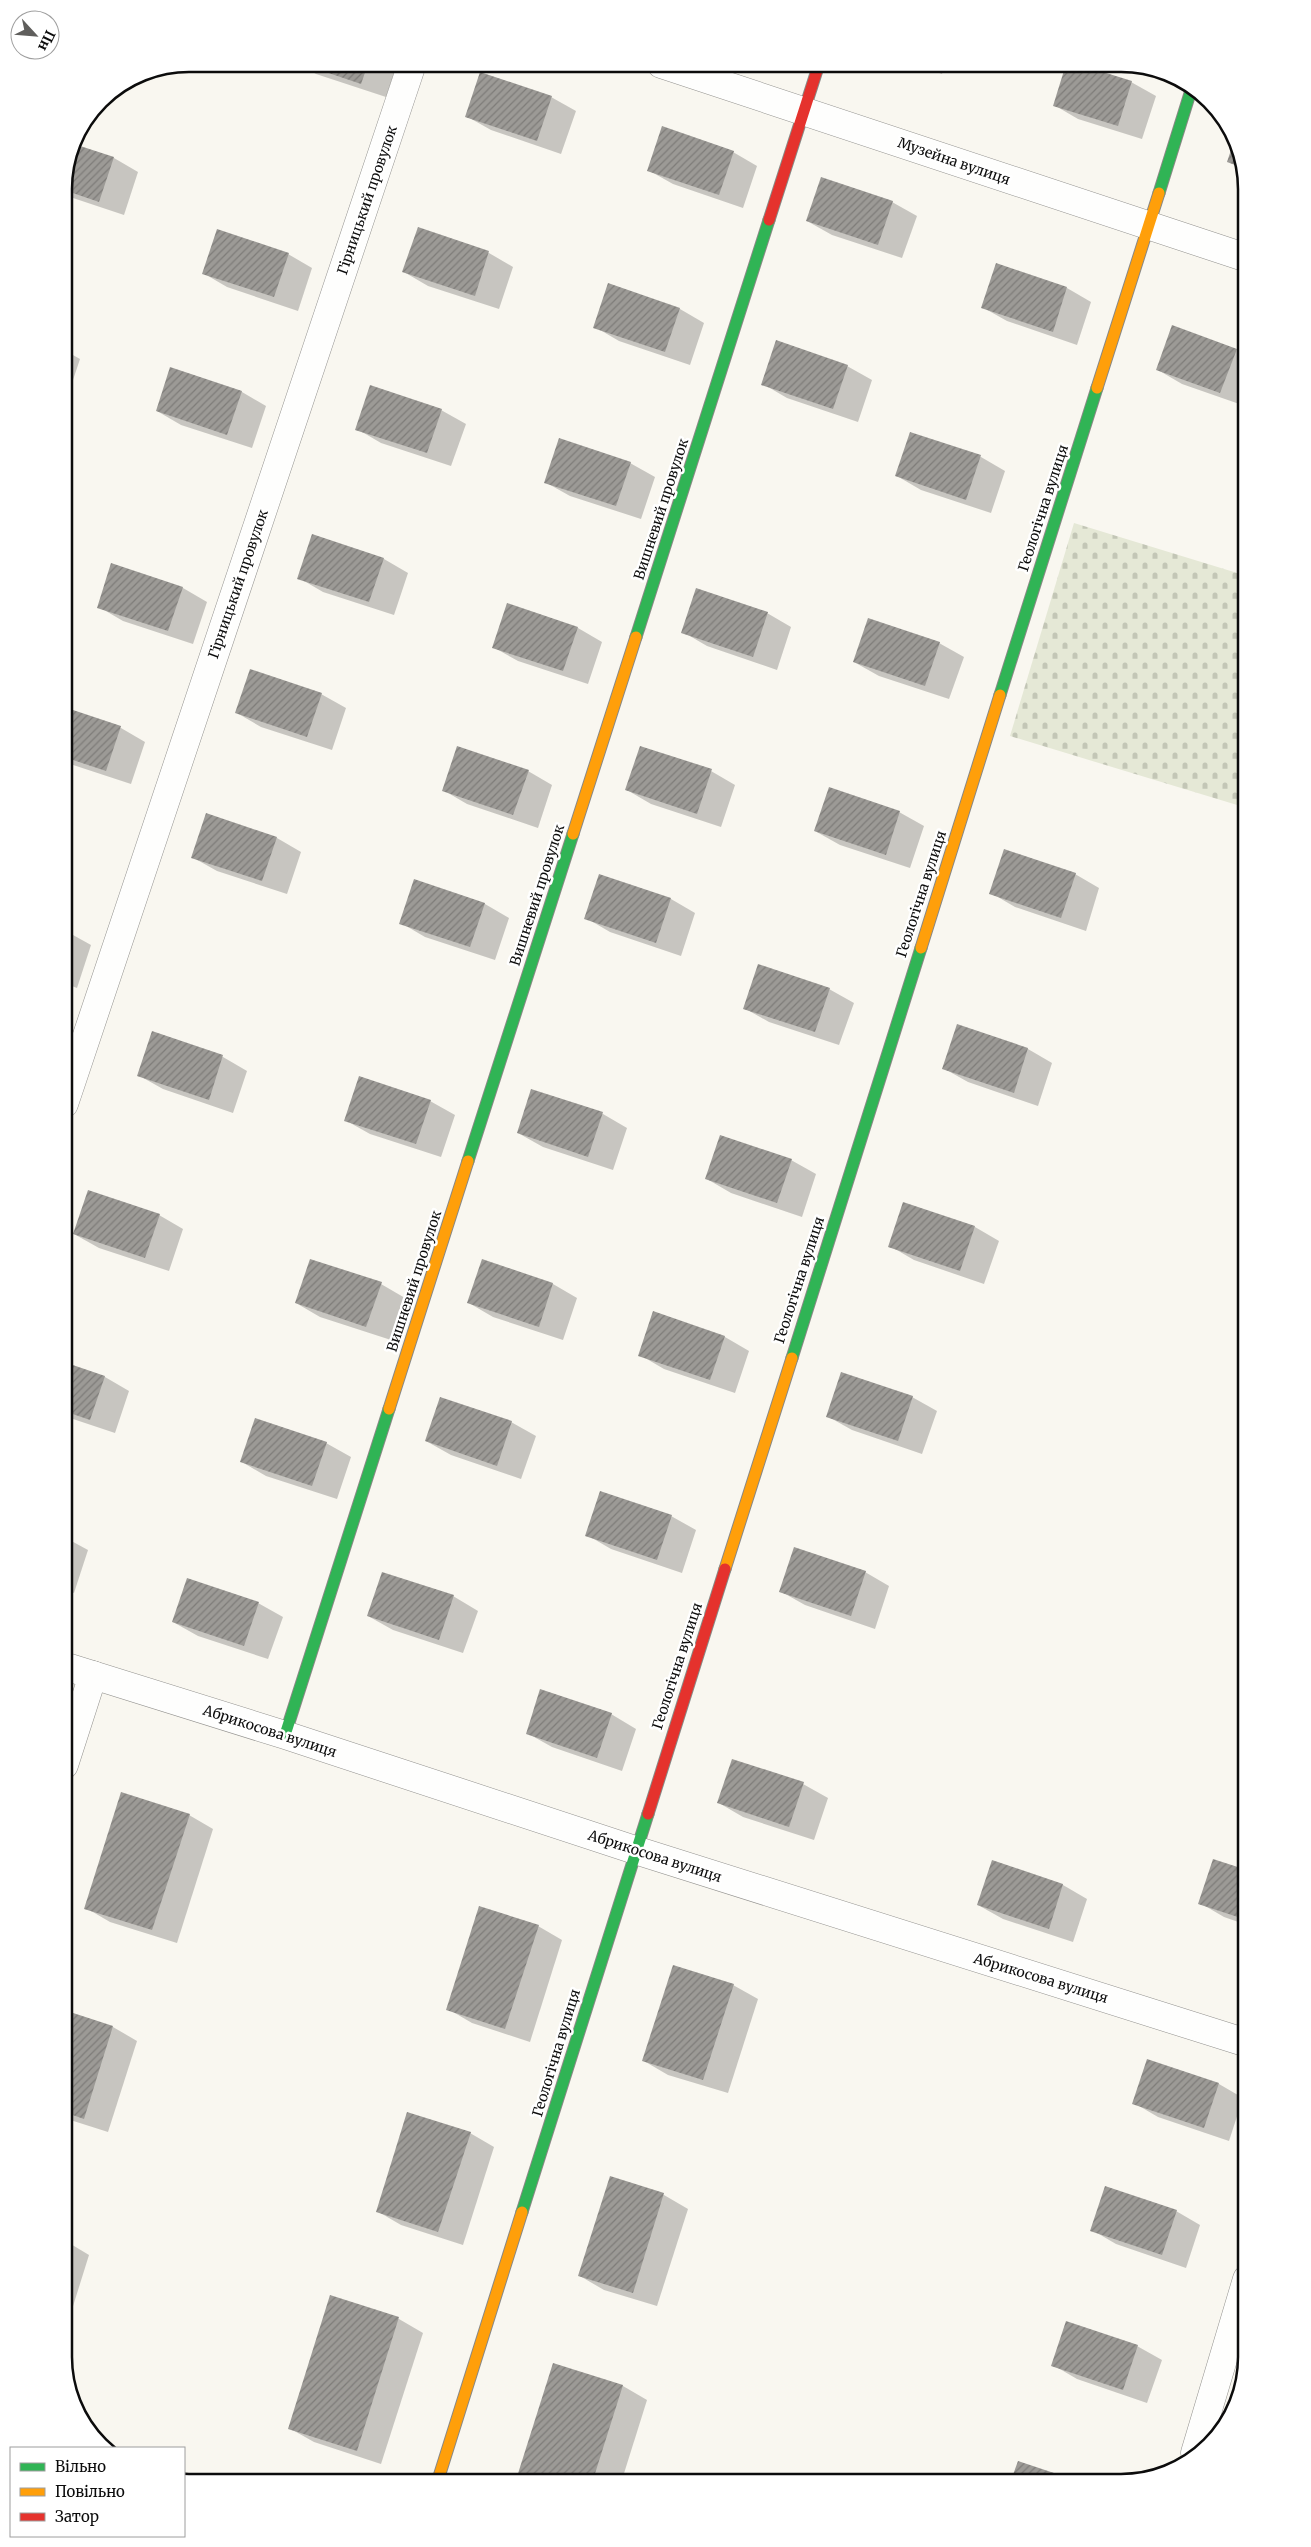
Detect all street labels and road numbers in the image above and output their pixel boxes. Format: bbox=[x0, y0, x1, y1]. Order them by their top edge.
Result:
street label: Гірницький провулок bbox=[333, 123, 401, 277]
street label: Музейна вулиця bbox=[895, 133, 1013, 189]
street label: Вишневий провулок bbox=[630, 436, 692, 582]
street label: Геологічна вулиця bbox=[1014, 442, 1072, 574]
street label: Гірницький провулок bbox=[204, 507, 272, 661]
street label: Вишневий провулок bbox=[506, 822, 568, 968]
street label: Геологічна вулиця bbox=[892, 828, 950, 960]
street label: Вишневий провулок bbox=[383, 1208, 445, 1354]
street label: Геологічна вулиця bbox=[770, 1214, 828, 1346]
street label: Геологічна вулиця bbox=[648, 1600, 706, 1732]
street label: Абрикосова вулиця bbox=[200, 1701, 339, 1761]
street label: Абрикосова вулиця bbox=[585, 1826, 724, 1886]
street label: Абрикосова вулиця bbox=[971, 1949, 1110, 2007]
street label: Геологічна вулиця bbox=[528, 1987, 584, 2119]

